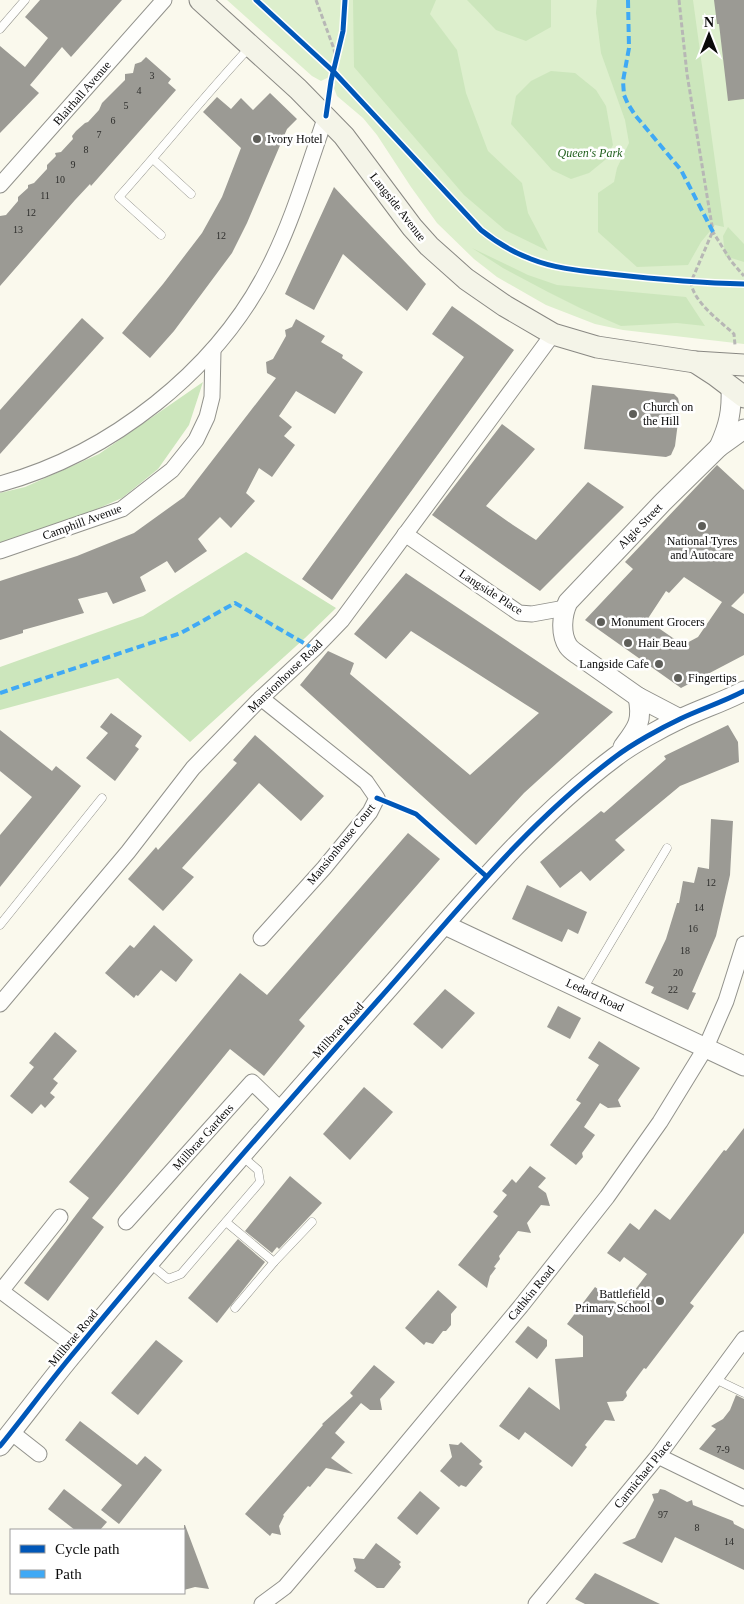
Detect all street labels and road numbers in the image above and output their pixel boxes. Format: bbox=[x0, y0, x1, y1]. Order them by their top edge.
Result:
street label: Blairhall Avenue bbox=[50, 58, 114, 128]
street label: Langside Avenue bbox=[367, 170, 429, 244]
street label: Algie Street bbox=[615, 500, 666, 552]
street label: Camphill Avenue bbox=[40, 501, 124, 543]
street label: Langside Place bbox=[457, 566, 525, 618]
street label: Mansionhouse Road bbox=[245, 637, 325, 715]
street label: Mansionhouse Court bbox=[304, 800, 378, 887]
street label: Ledard Road bbox=[564, 975, 626, 1015]
street label: Millbrae Road bbox=[309, 999, 367, 1061]
street label: Millbrae Gardens bbox=[170, 1101, 237, 1173]
street label: Cathkin Road bbox=[505, 1263, 557, 1323]
street label: Millbrae Road bbox=[45, 1307, 101, 1369]
street label: Carmichael Place bbox=[611, 1437, 675, 1511]

